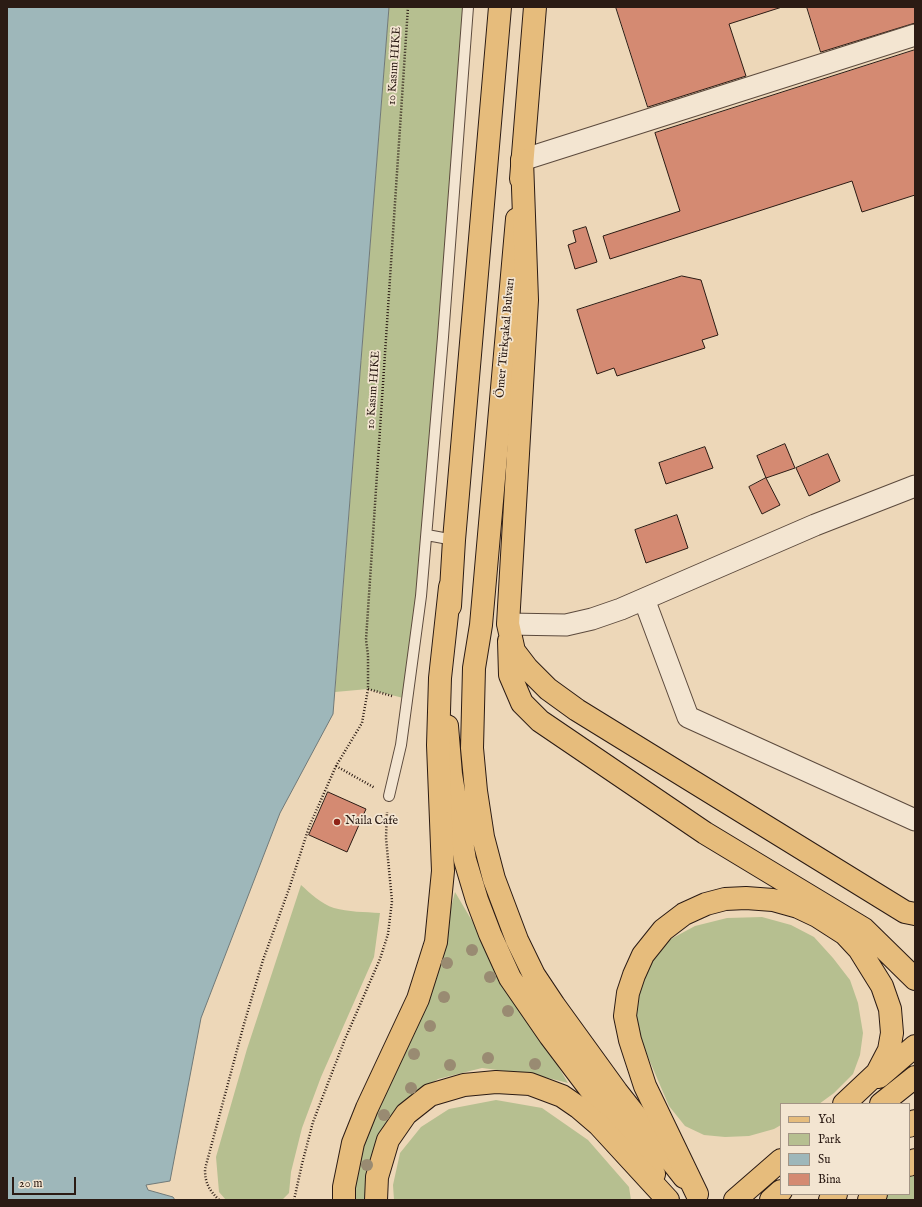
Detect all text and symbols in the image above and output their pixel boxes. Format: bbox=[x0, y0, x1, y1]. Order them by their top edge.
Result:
street label: 10 Kasım HIKE bbox=[385, 26, 405, 106]
street label: Ömer Türkçakal Bulvarı bbox=[494, 277, 518, 399]
street label: 10 Kasım HIKE bbox=[364, 350, 384, 430]
place label: Naila Cafe bbox=[345, 815, 398, 829]
marker: Naila Cafe bbox=[332, 817, 342, 827]
legend bbox=[780, 1103, 910, 1195]
text: Yol bbox=[818, 1112, 835, 1127]
text: Park bbox=[818, 1132, 841, 1147]
text: Su bbox=[818, 1152, 830, 1167]
scale bar bbox=[14, 1169, 78, 1195]
text: Bina bbox=[818, 1172, 841, 1187]
text: 20 m bbox=[19, 1176, 42, 1191]

